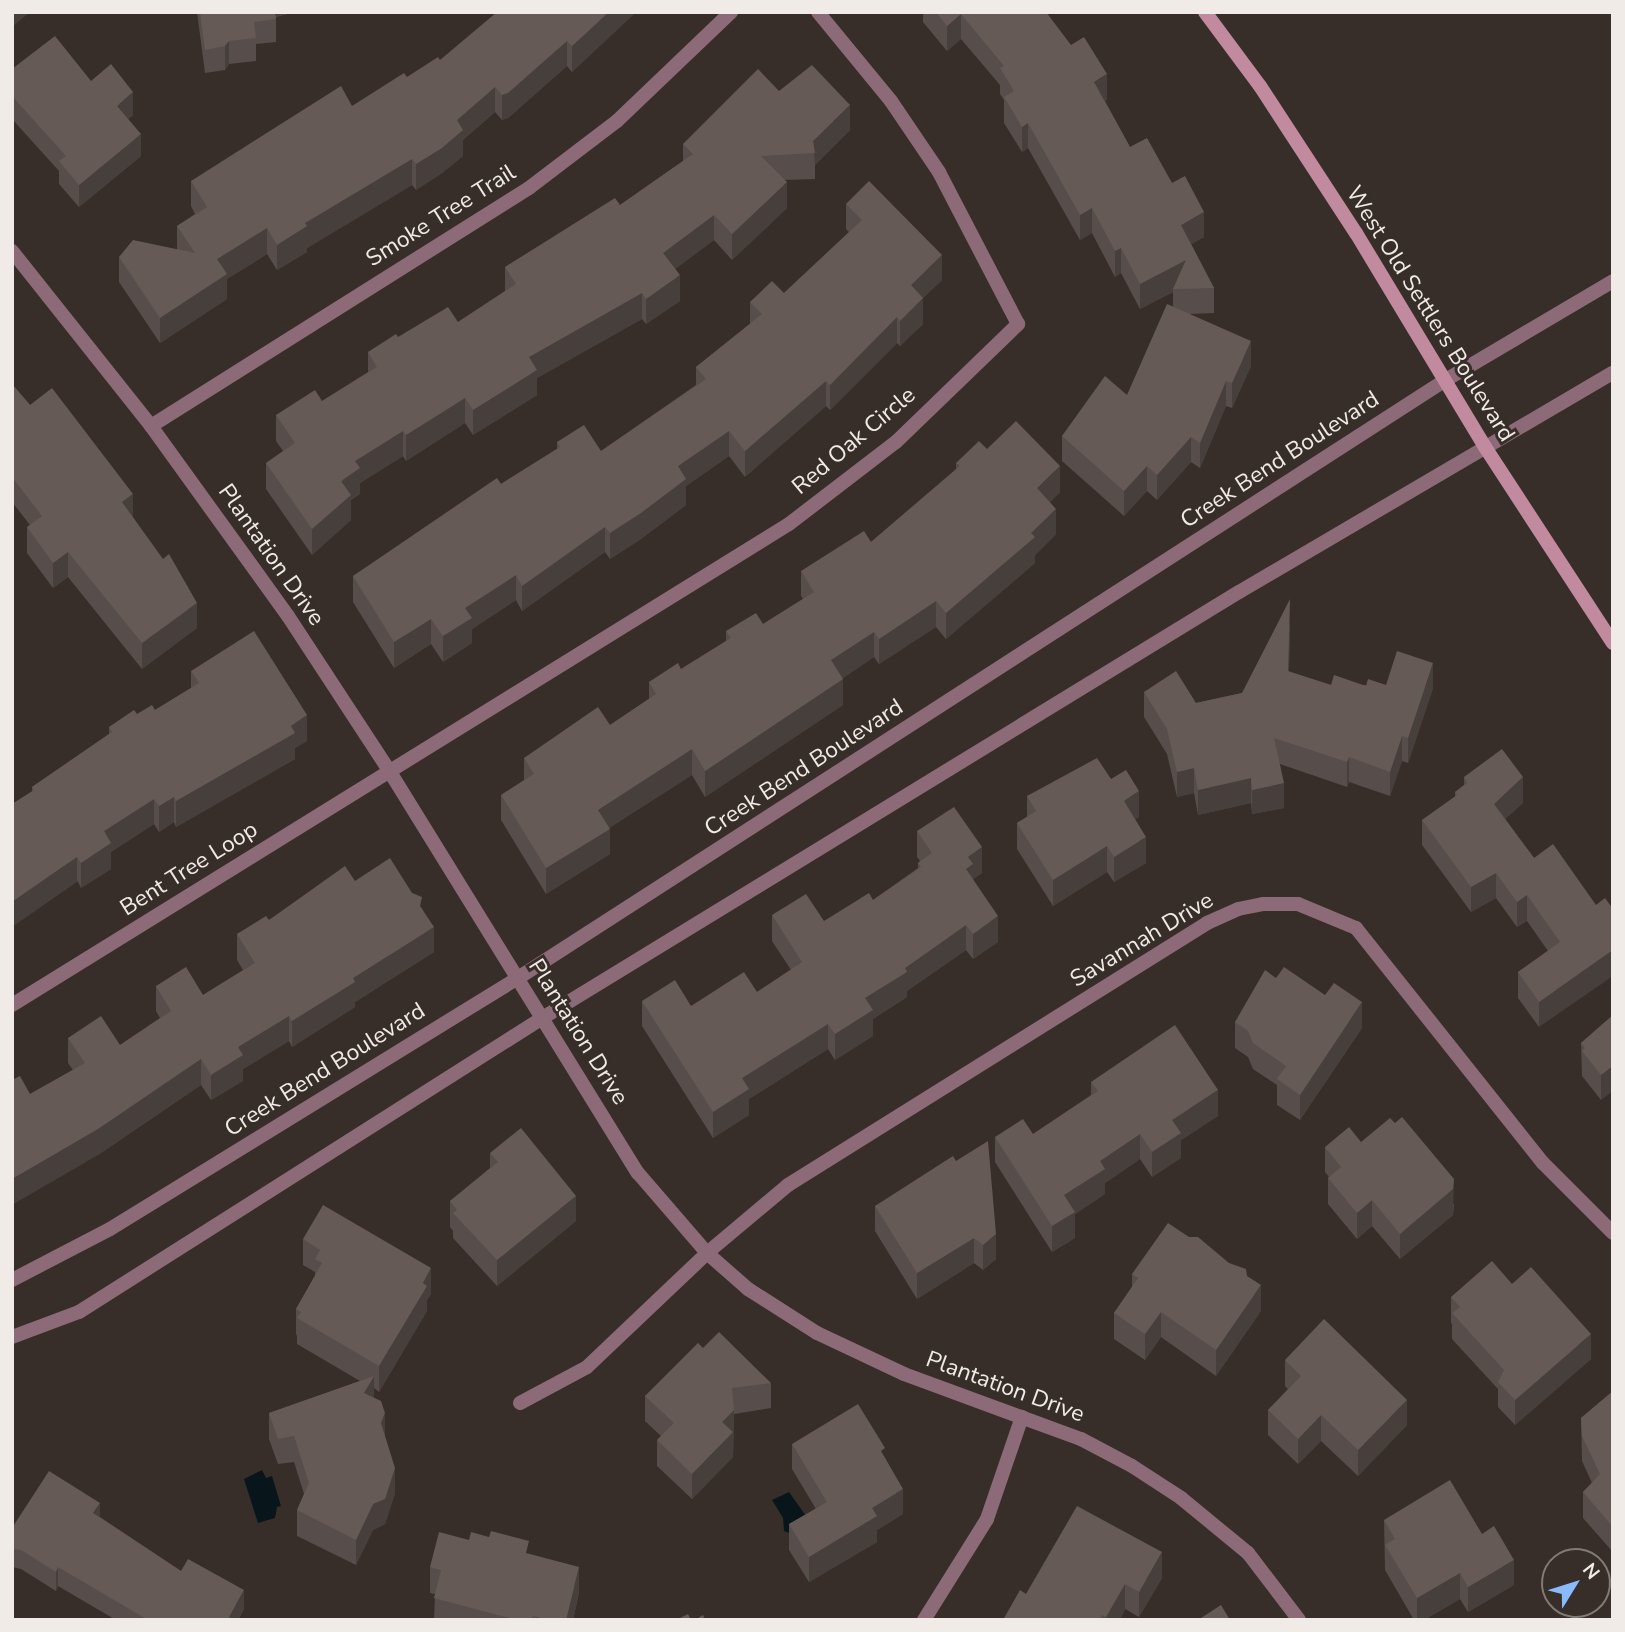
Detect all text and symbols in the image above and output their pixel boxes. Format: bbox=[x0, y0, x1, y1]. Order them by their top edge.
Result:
street label: Smoke Tree Trail bbox=[361, 159, 521, 273]
street label: West Old Settlers Boulevard bbox=[1340, 181, 1520, 447]
street label: Red Oak Circle bbox=[787, 381, 921, 501]
street label: Creek Bend Boulevard bbox=[1176, 386, 1384, 534]
street label: Plantation Drive bbox=[212, 479, 330, 631]
street label: Creek Bend Boulevard bbox=[700, 694, 908, 842]
street label: Bent Tree Loop bbox=[115, 816, 263, 922]
street label: Savannah Drive bbox=[1066, 886, 1218, 994]
street label: Plantation Drive bbox=[522, 954, 634, 1110]
street label: Creek Bend Boulevard bbox=[220, 997, 430, 1143]
street label: Plantation Drive bbox=[922, 1346, 1088, 1428]
north arrow bbox=[1541, 1548, 1611, 1618]
text: N bbox=[1576, 1558, 1606, 1585]

